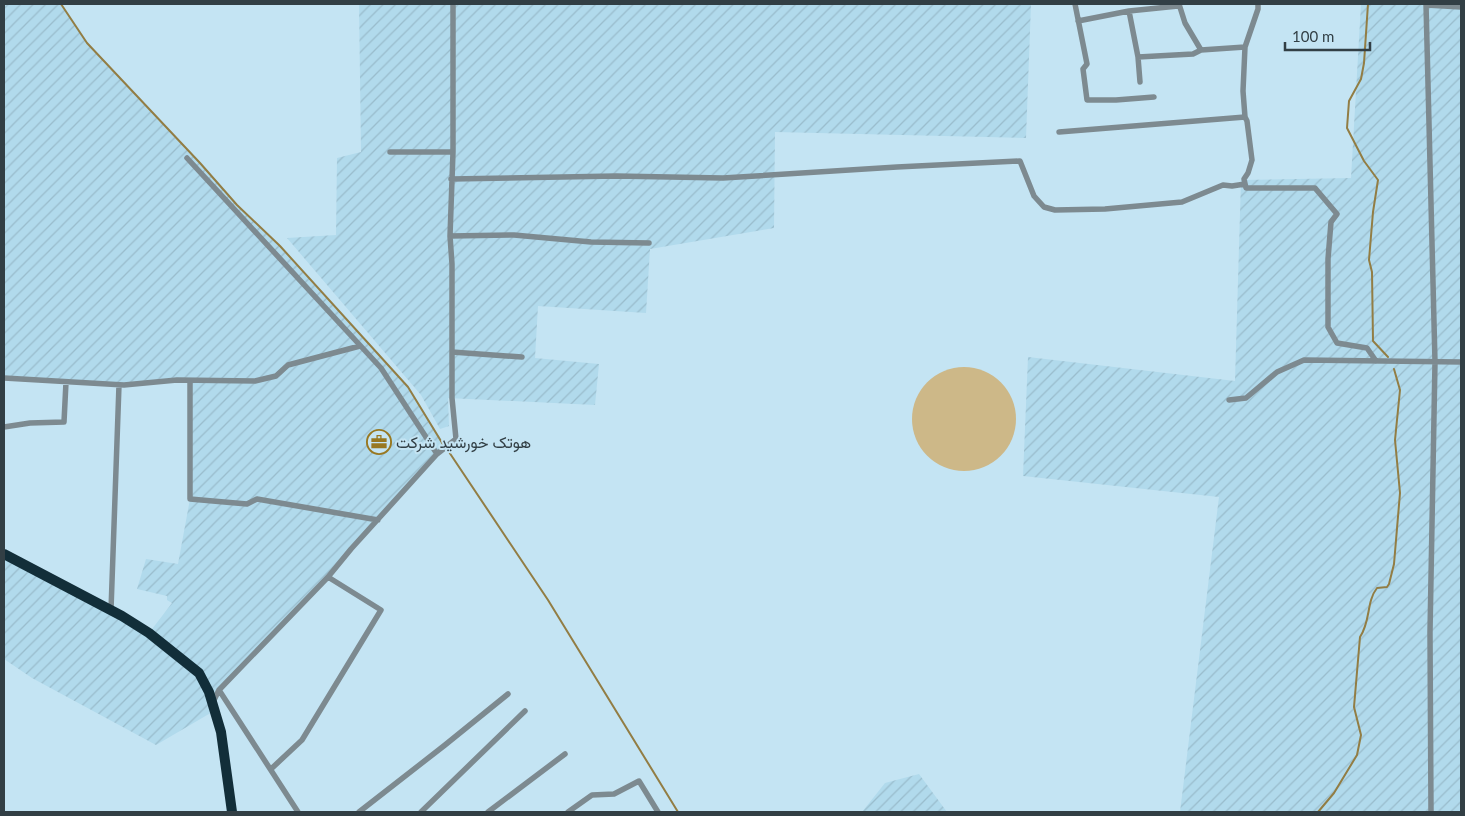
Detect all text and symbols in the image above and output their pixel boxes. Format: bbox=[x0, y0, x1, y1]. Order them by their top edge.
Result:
scale bar bbox=[1285, 20, 1370, 52]
text: 100 m bbox=[1292, 27, 1334, 45]
office icon: هوتک خورشید شرکت bbox=[366, 429, 392, 455]
place label: هوتک خورشید شرکت bbox=[396, 432, 531, 453]

